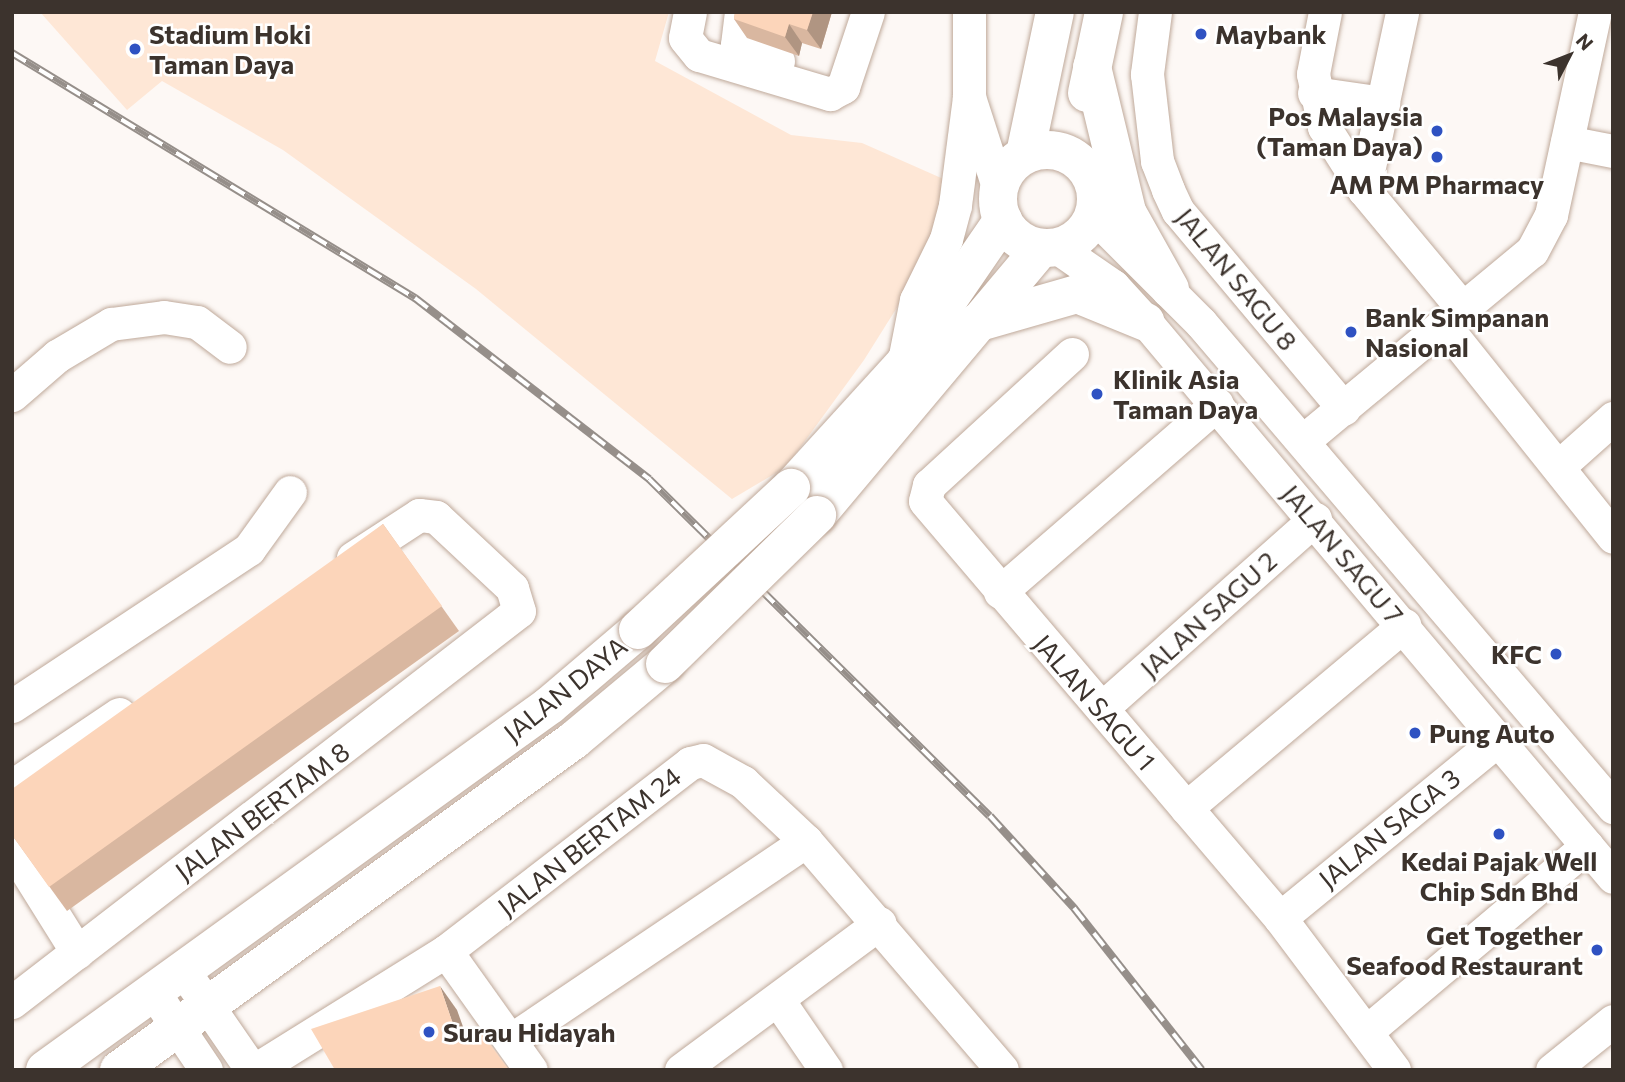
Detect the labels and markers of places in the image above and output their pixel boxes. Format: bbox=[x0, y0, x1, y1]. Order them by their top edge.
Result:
place label: Stadium Hoki Taman Daya bbox=[149, 18, 311, 80]
place label: Maybank bbox=[1215, 18, 1326, 50]
marker: Maybank bbox=[1193, 26, 1209, 42]
marker: Stadium Hoki Taman Daya bbox=[127, 41, 143, 57]
place label: Pos Malaysia (Taman Daya) bbox=[1256, 100, 1423, 162]
marker: Pos Malaysia (Taman Daya) bbox=[1429, 123, 1445, 139]
marker: AM PM Pharmacy bbox=[1429, 149, 1445, 165]
place label: AM PM Pharmacy bbox=[1330, 168, 1544, 200]
place label: Bank Simpanan Nasional bbox=[1365, 301, 1549, 362]
marker: Bank Simpanan Nasional bbox=[1343, 324, 1359, 340]
place label: Klinik Asia Taman Daya bbox=[1113, 363, 1258, 424]
marker: Klinik Asia Taman Daya bbox=[1087, 384, 1107, 404]
place label: KFC bbox=[1491, 638, 1542, 670]
marker: KFC bbox=[1548, 646, 1564, 662]
place label: Pung Auto bbox=[1429, 717, 1555, 749]
marker: Pung Auto bbox=[1407, 725, 1423, 741]
marker: Kedai Pajak Well Chip Sdn Bhd bbox=[1491, 826, 1507, 842]
place label: Kedai Pajak Well Chip Sdn Bhd bbox=[1401, 845, 1597, 906]
place label: Get Together Seafood Restaurant bbox=[1346, 919, 1583, 981]
marker: Get Together Seafood Restaurant bbox=[1589, 942, 1605, 958]
place label: Surau Hidayah bbox=[443, 1016, 615, 1048]
marker: Surau Hidayah bbox=[421, 1024, 437, 1040]

